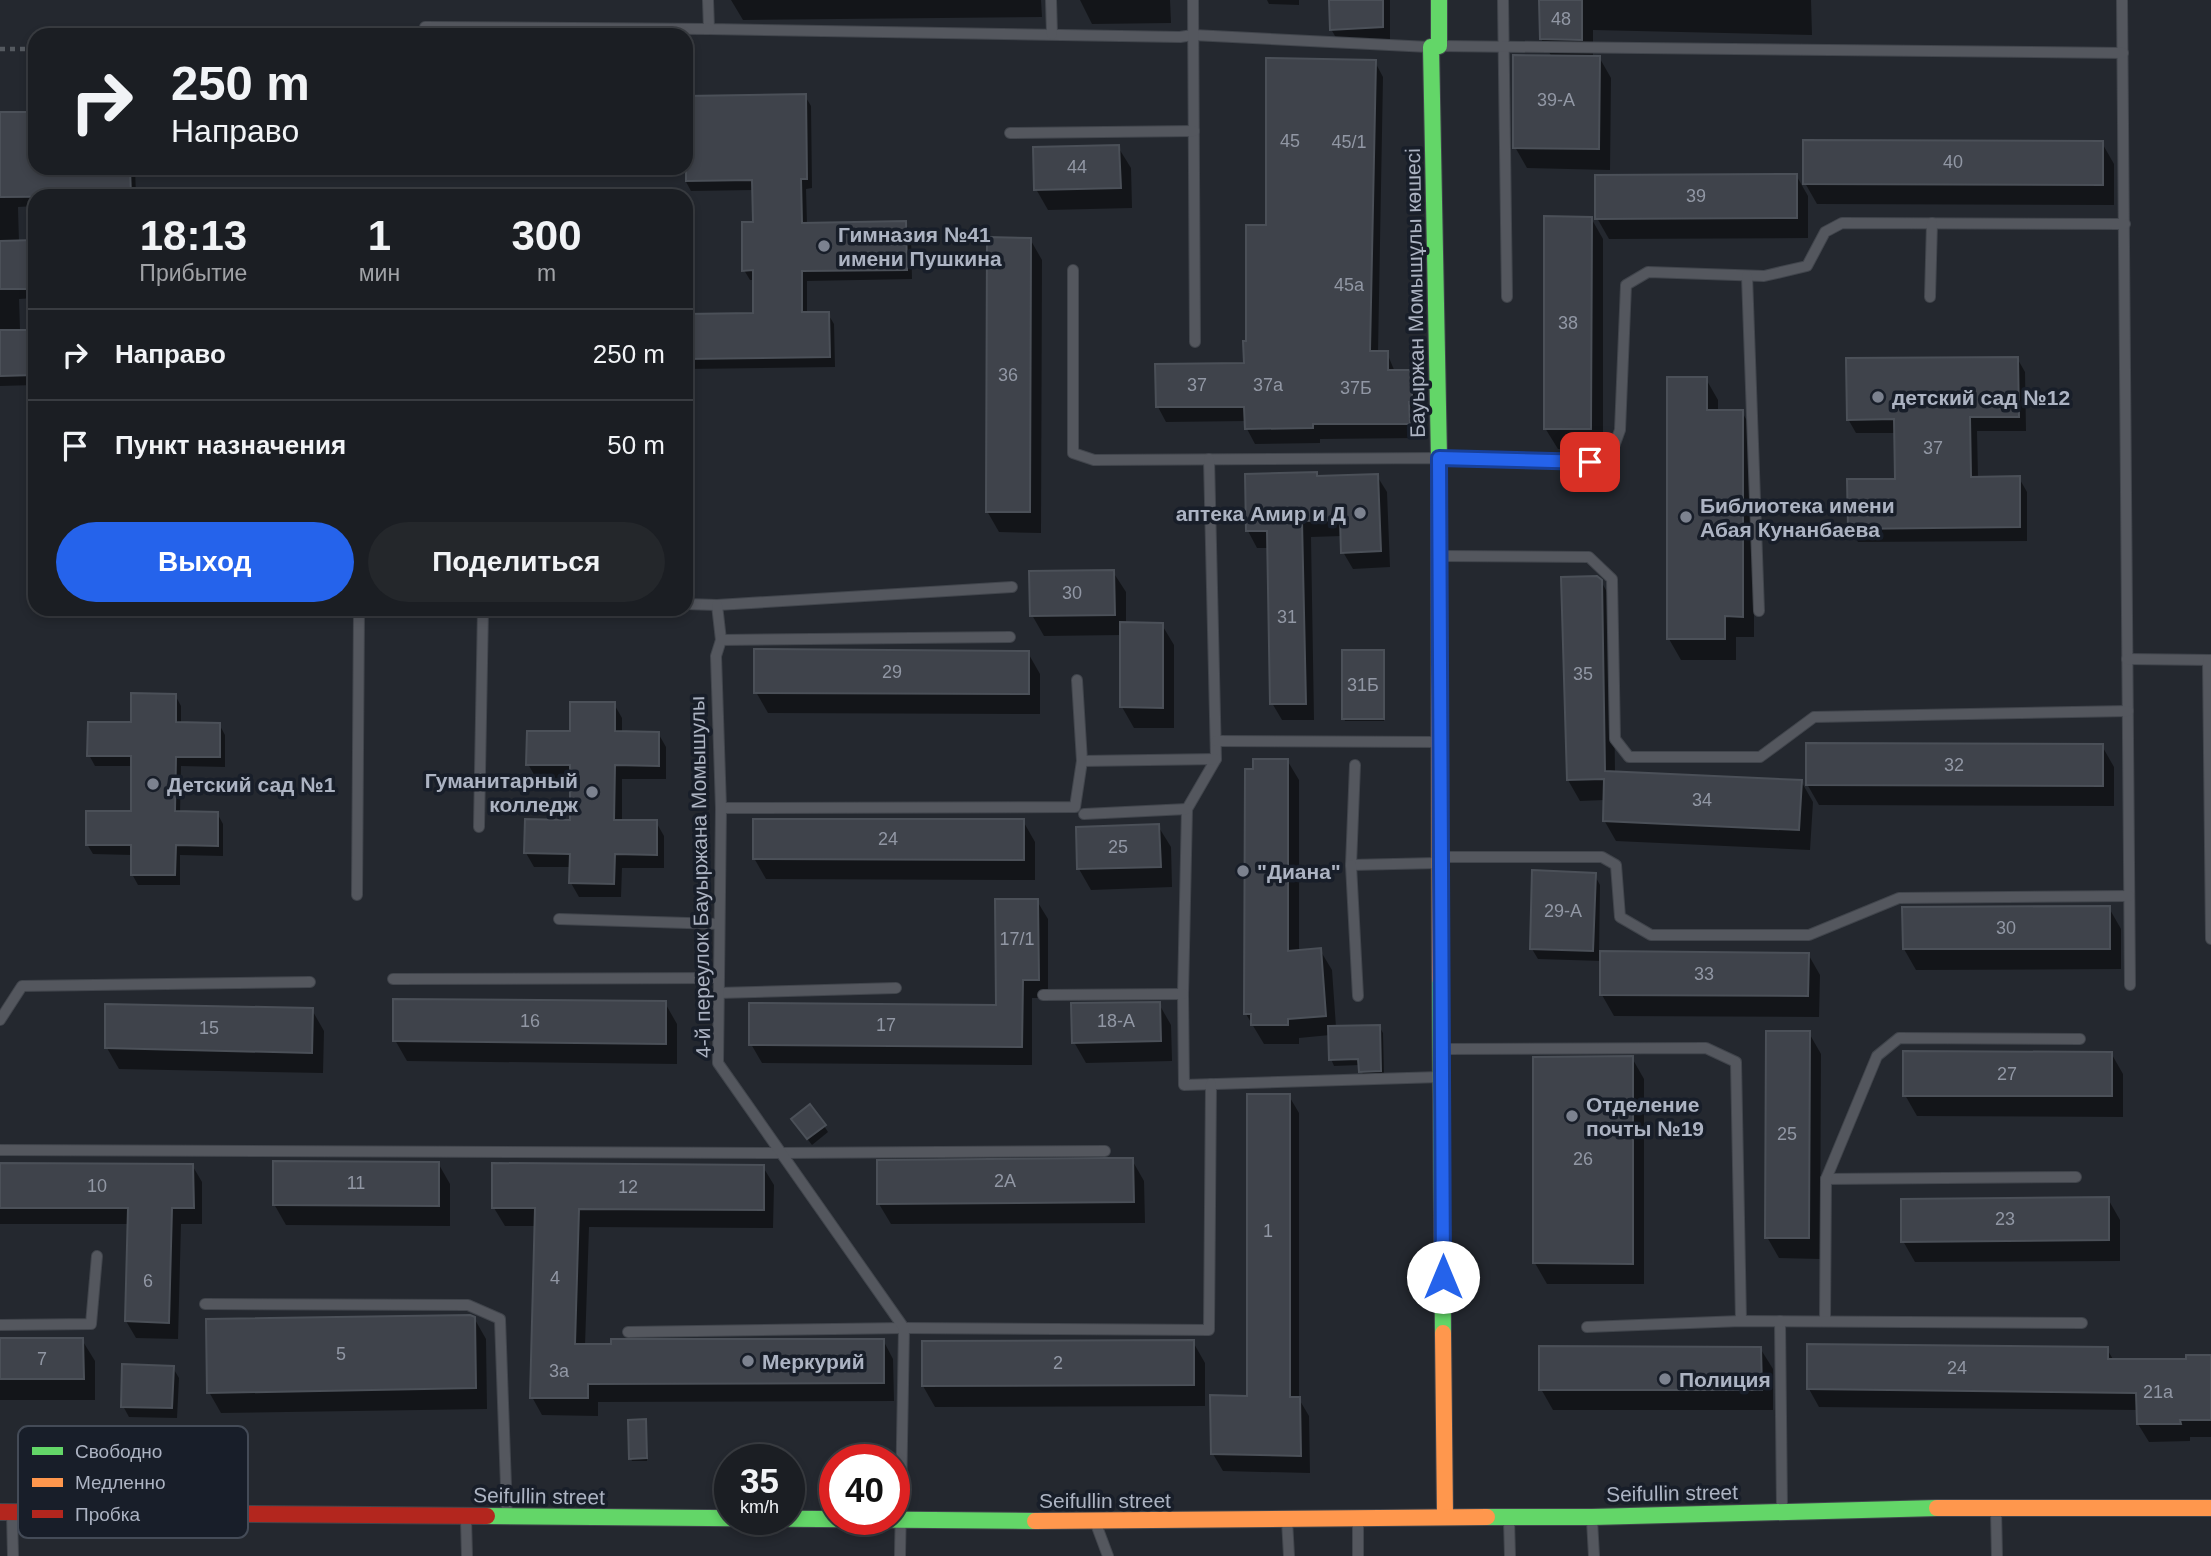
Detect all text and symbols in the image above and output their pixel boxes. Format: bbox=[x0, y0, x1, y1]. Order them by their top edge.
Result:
house number: 48 bbox=[1551, 9, 1571, 29]
icon: right bbox=[56, 56, 147, 147]
text: 250 m bbox=[171, 56, 310, 110]
house number: 39-А bbox=[1537, 90, 1575, 110]
text: Направо bbox=[171, 113, 299, 149]
house number: 45 bbox=[1280, 131, 1300, 151]
house number: 45/1 bbox=[1331, 132, 1367, 152]
street label: Бауыржан Момышұлы көшесі bbox=[1401, 148, 1429, 438]
house number: 40 bbox=[1943, 152, 1963, 172]
house number: 44 bbox=[1067, 157, 1087, 177]
house number: 39 bbox=[1686, 186, 1706, 206]
text: 18:13 bbox=[140, 212, 247, 259]
text: 1 bbox=[368, 212, 391, 259]
text: 300 bbox=[512, 212, 582, 259]
place label: Гимназия №41 имени Пушкина bbox=[838, 223, 1002, 270]
marker: Гимназия №41 имени Пушкина bbox=[816, 238, 832, 254]
text: Прибытие bbox=[139, 260, 247, 286]
text: мин bbox=[359, 260, 400, 286]
text: m bbox=[537, 260, 556, 286]
house number: 45а bbox=[1334, 275, 1365, 295]
house number: 38 bbox=[1558, 313, 1578, 333]
icon: right bbox=[56, 336, 94, 374]
text: Направо bbox=[115, 339, 226, 369]
text: 250 m bbox=[593, 339, 665, 369]
house number: 36 bbox=[998, 365, 1018, 385]
house number: 37 bbox=[1187, 375, 1207, 395]
house number: 37а bbox=[1253, 375, 1284, 395]
house number: 37Б bbox=[1340, 378, 1372, 398]
place label: детский сад №12 bbox=[1892, 386, 2070, 409]
marker: детский сад №12 bbox=[1870, 389, 1886, 405]
icon: arrive bbox=[56, 427, 94, 465]
text: Пункт назначения bbox=[115, 430, 346, 460]
text: 50 m bbox=[607, 430, 665, 460]
pin bbox=[1560, 432, 1620, 492]
house number: 37 bbox=[1923, 438, 1943, 458]
icon: arrive bbox=[1571, 443, 1609, 481]
place label: Библиотека имени Абая Кунанбаева bbox=[1700, 494, 1895, 541]
place label: аптека Амир и Д bbox=[1176, 502, 1346, 525]
marker: аптека Амир и Д bbox=[1352, 505, 1368, 521]
marker: Библиотека имени Абая Кунанбаева bbox=[1678, 509, 1694, 525]
button: Выход bbox=[56, 522, 354, 602]
button: Поделиться bbox=[368, 522, 665, 602]
house number: 30 bbox=[1062, 583, 1082, 603]
house number: 31 bbox=[1277, 607, 1297, 627]
house number: 29 bbox=[882, 662, 902, 682]
house number: 35 bbox=[1573, 664, 1593, 684]
house number: 31Б bbox=[1347, 675, 1379, 695]
street label: 4-й переулок Бауыржана Момышулы bbox=[685, 696, 715, 1058]
house number: 32 bbox=[1944, 755, 1964, 775]
place label: Гуманитарный колледж bbox=[425, 769, 579, 816]
place label: Детский сад №1 bbox=[167, 773, 336, 796]
marker: Детский сад №1 bbox=[145, 776, 161, 792]
marker: Гуманитарный колледж bbox=[584, 784, 600, 800]
house number: 34 bbox=[1692, 790, 1712, 810]
house number: 24 bbox=[878, 829, 898, 849]
house number: 25 bbox=[1108, 837, 1128, 857]
place label: "Диана" bbox=[1257, 860, 1341, 883]
marker: "Диана" bbox=[1235, 863, 1251, 879]
house number: 29-А bbox=[1544, 901, 1582, 921]
house number: 30 bbox=[1996, 918, 2016, 938]
house number: 17/1 bbox=[999, 929, 1035, 949]
house number: 33 bbox=[1694, 964, 1714, 984]
house number: 16 bbox=[520, 1011, 540, 1031]
house number: 18-А bbox=[1097, 1011, 1135, 1031]
house number: 17 bbox=[876, 1015, 896, 1035]
house number: 15 bbox=[199, 1018, 219, 1038]
house number: 27 bbox=[1997, 1064, 2017, 1084]
place label: Отделение почты №19 bbox=[1586, 1093, 1704, 1140]
marker: Отделение почты №19 bbox=[1564, 1108, 1580, 1124]
house number: 25 bbox=[1777, 1124, 1797, 1144]
house number: 26 bbox=[1573, 1149, 1593, 1169]
house number: 2А bbox=[994, 1171, 1016, 1191]
house number: 11 bbox=[347, 1173, 365, 1193]
house number: 10 bbox=[87, 1176, 107, 1196]
house number: 12 bbox=[618, 1177, 638, 1197]
house number: 23 bbox=[1995, 1209, 2015, 1229]
house number: 1 bbox=[1263, 1221, 1273, 1241]
position arrow bbox=[1406, 1240, 1480, 1314]
house number: 4 bbox=[550, 1268, 560, 1288]
house number: 6 bbox=[143, 1271, 153, 1291]
house number: 5 bbox=[336, 1344, 346, 1364]
house number: 7 bbox=[37, 1349, 47, 1369]
place label: Меркурий bbox=[762, 1350, 865, 1373]
marker: Меркурий bbox=[740, 1353, 756, 1369]
house number: 2 bbox=[1053, 1353, 1063, 1373]
house number: 24 bbox=[1947, 1358, 1967, 1378]
house number: 3а bbox=[549, 1361, 570, 1381]
place label: Полиция bbox=[1679, 1368, 1771, 1391]
marker: Полиция bbox=[1657, 1371, 1673, 1387]
house number: 21а bbox=[2143, 1382, 2174, 1402]
legend bbox=[18, 1426, 248, 1538]
text: Свободно bbox=[75, 1441, 162, 1462]
speed limit sign: 40 bbox=[819, 1444, 910, 1535]
text: 35 bbox=[740, 1461, 779, 1500]
text: Медленно bbox=[75, 1472, 165, 1493]
street label: Seifullin street bbox=[1606, 1480, 1738, 1506]
street label: Seifullin street bbox=[473, 1483, 605, 1509]
street label: Seifullin street bbox=[1039, 1489, 1171, 1512]
text: km/h bbox=[740, 1497, 779, 1517]
text: Пробка bbox=[75, 1504, 140, 1525]

